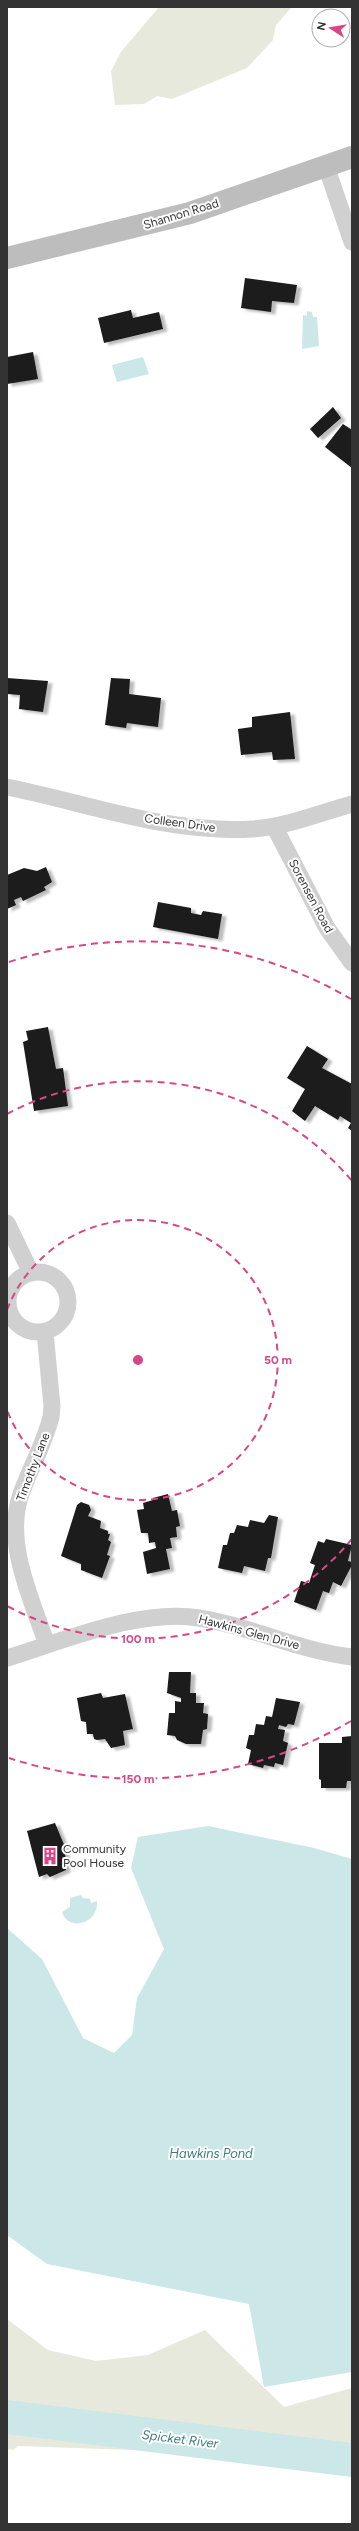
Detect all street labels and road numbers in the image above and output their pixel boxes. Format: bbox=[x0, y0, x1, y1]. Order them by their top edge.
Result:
street label: Shannon Road bbox=[142, 196, 220, 232]
street label: Colleen Drive bbox=[144, 811, 217, 835]
street label: Sorensen Road bbox=[286, 857, 336, 935]
street label: Timothy Lane bbox=[13, 1430, 53, 1503]
street label: Hawkins Glen Drive bbox=[197, 1612, 301, 1652]

